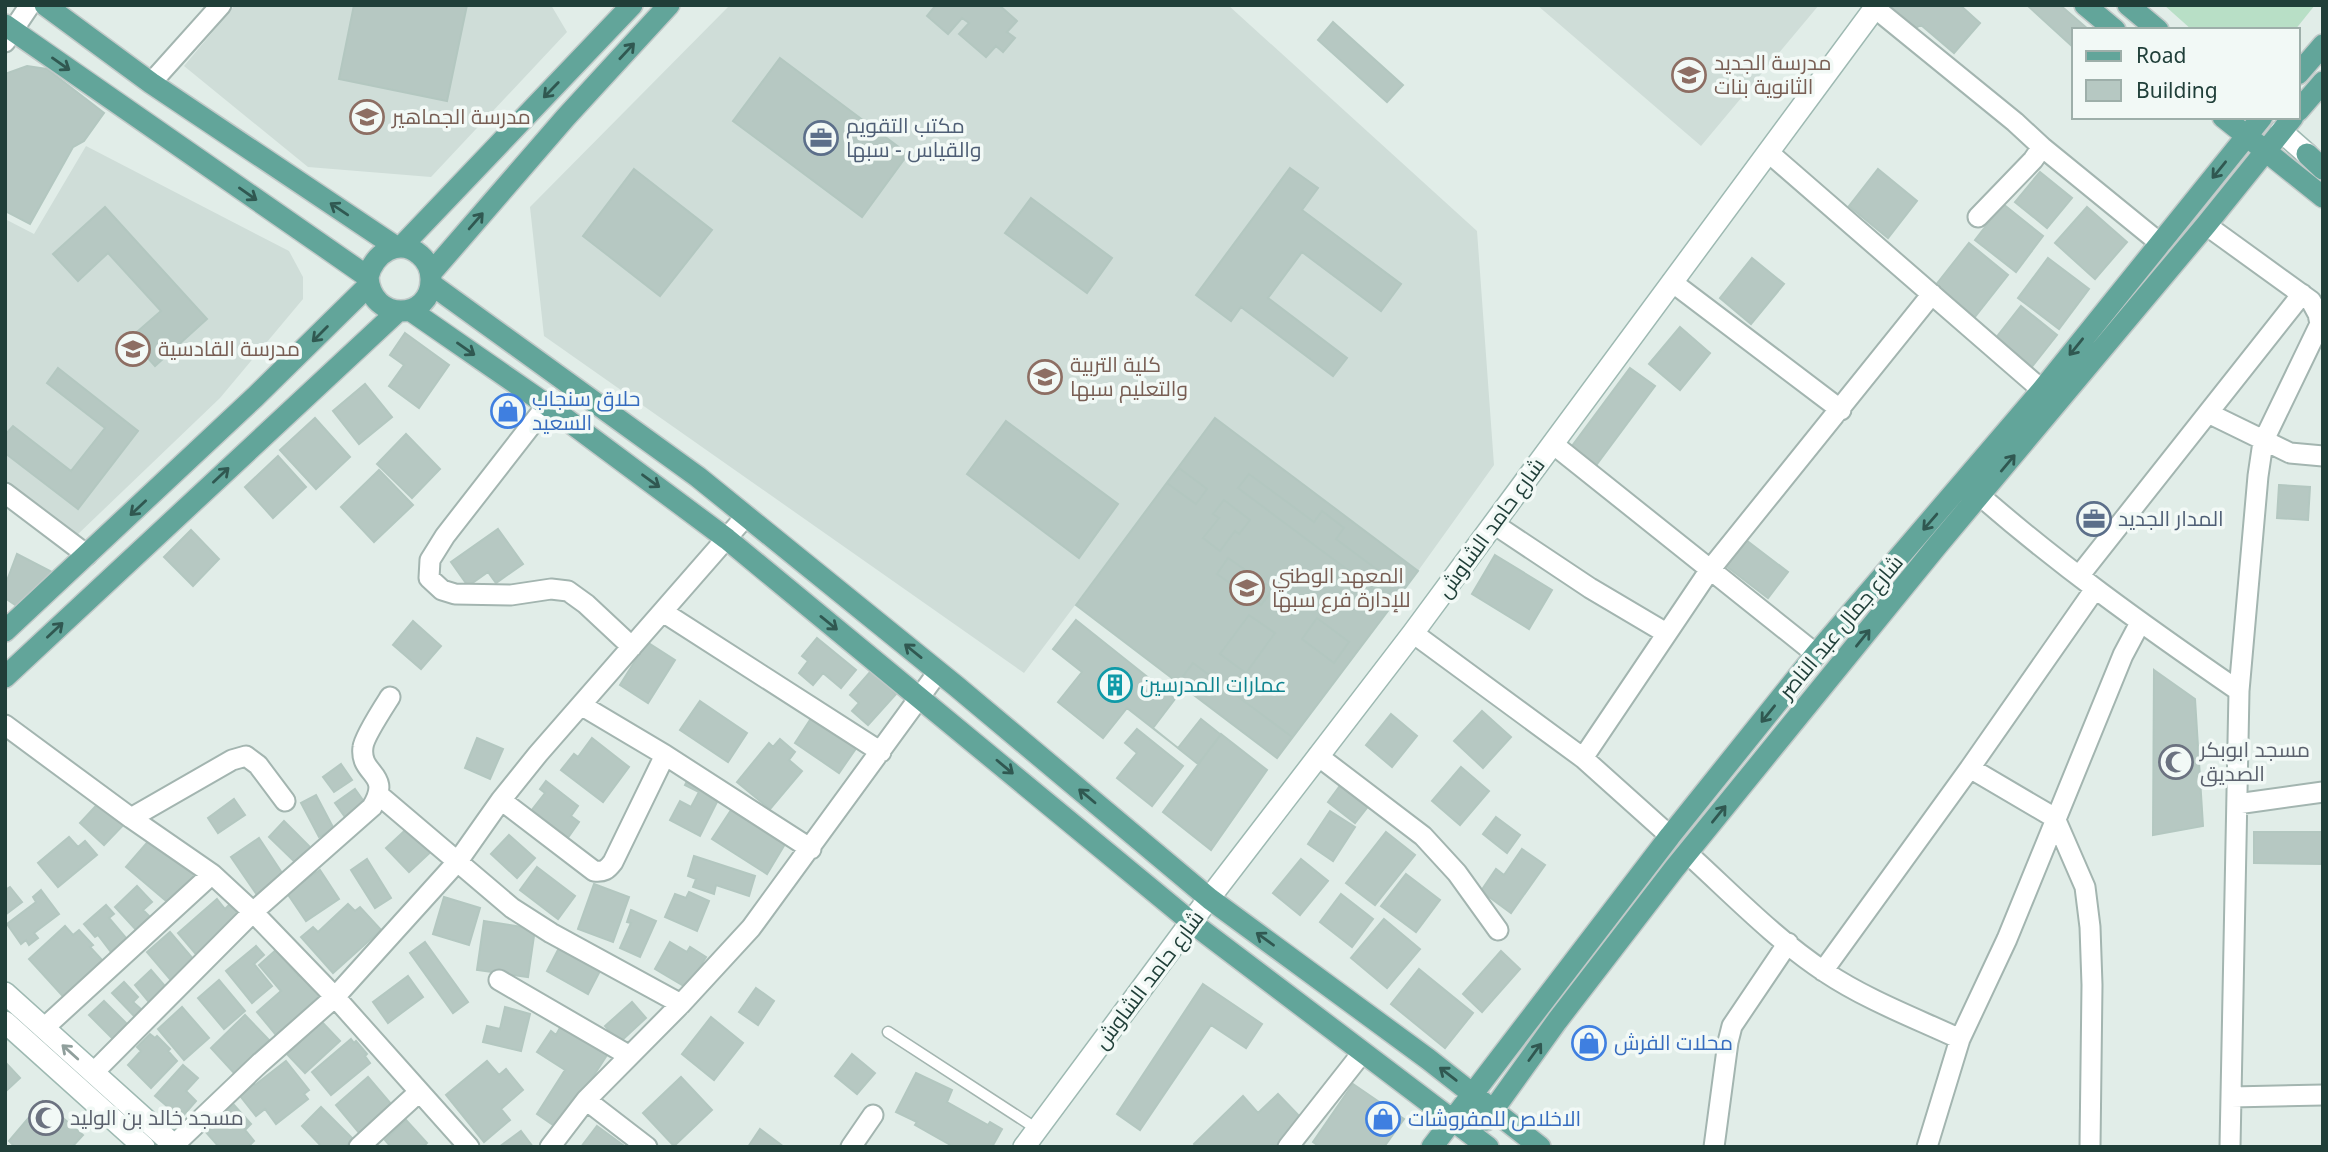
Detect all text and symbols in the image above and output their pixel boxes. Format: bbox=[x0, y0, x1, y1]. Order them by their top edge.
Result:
legend bbox=[2072, 28, 2300, 119]
text: Road bbox=[2136, 41, 2186, 69]
one-way arrow bbox=[618, 43, 635, 60]
place label: مدرسة الجديد الثانوية بنات bbox=[1714, 48, 1831, 100]
school or university icon: مدرسة الجديد الثانوية بنات bbox=[1670, 56, 1708, 94]
one-way arrow bbox=[51, 57, 70, 71]
text: Building bbox=[2136, 76, 2218, 104]
one-way arrow bbox=[543, 81, 560, 98]
school or university icon: مدرسة الجماهير bbox=[348, 98, 386, 136]
place label: مدرسة الجماهير bbox=[391, 102, 531, 130]
place label: مكتب التقويم والقياس - سبها bbox=[846, 111, 981, 163]
office icon: مكتب التقويم والقياس - سبها bbox=[802, 119, 840, 157]
one-way arrow bbox=[2212, 161, 2227, 179]
one-way arrow bbox=[238, 187, 257, 201]
one-way arrow bbox=[330, 202, 349, 216]
one-way arrow bbox=[468, 212, 484, 230]
one-way arrow bbox=[311, 325, 328, 342]
school or university icon: مدرسة القادسية bbox=[114, 330, 152, 368]
place label: مدرسة القادسية bbox=[158, 334, 300, 362]
one-way arrow bbox=[2069, 338, 2084, 356]
one-way arrow bbox=[456, 342, 475, 356]
place label: كلية التربية والتعليم سبها bbox=[1070, 350, 1188, 403]
school or university icon: كلية التربية والتعليم سبها bbox=[1026, 358, 1064, 396]
place label: حلاق سنجاب السعيد bbox=[532, 384, 640, 436]
shop icon: حلاق سنجاب السعيد bbox=[489, 392, 527, 430]
street label: شارع حامد الشاوش bbox=[1430, 452, 1551, 604]
one-way arrow bbox=[2000, 454, 2016, 472]
one-way arrow bbox=[212, 466, 229, 483]
one-way arrow bbox=[641, 474, 660, 488]
one-way arrow bbox=[129, 500, 147, 516]
office icon: المدار الجديد bbox=[2075, 500, 2113, 538]
place label: المدار الجديد bbox=[2118, 504, 2224, 532]
one-way arrow bbox=[1922, 512, 1938, 530]
street label: شارع جمال عبد الناصر bbox=[1771, 549, 1909, 706]
place label: المعهد الوطني للإدارة فرع سبها bbox=[1272, 561, 1411, 614]
school or university icon: المعهد الوطني للإدارة فرع سبها bbox=[1228, 569, 1266, 607]
one-way arrow bbox=[820, 615, 838, 630]
one-way arrow bbox=[46, 622, 63, 639]
one-way arrow bbox=[1855, 629, 1870, 647]
one-way arrow bbox=[904, 643, 922, 659]
building icon: عمارات المدرسين bbox=[1096, 666, 1134, 704]
place label: عمارات المدرسين bbox=[1140, 670, 1287, 698]
one-way arrow bbox=[1760, 705, 1775, 723]
place label: مسجد ابوبكر الصديق bbox=[2199, 735, 2310, 787]
mosque icon: مسجد ابوبكر الصديق bbox=[2157, 743, 2195, 781]
one-way arrow bbox=[995, 760, 1013, 775]
one-way arrow bbox=[1079, 788, 1097, 804]
one-way arrow bbox=[1711, 805, 1727, 823]
street label: شارع حامد الشاوش bbox=[1087, 904, 1210, 1055]
one-way arrow bbox=[1255, 932, 1274, 947]
shop icon: محلات الفرش bbox=[1570, 1024, 1608, 1062]
place label: محلات الفرش bbox=[1614, 1028, 1733, 1056]
one-way arrow bbox=[1528, 1043, 1542, 1062]
one-way arrow bbox=[61, 1044, 79, 1060]
one-way arrow bbox=[1439, 1067, 1457, 1082]
mosque icon: مسجد خالد بن الوليد bbox=[27, 1099, 65, 1137]
shop icon: الاخلاص للمفروشات bbox=[1364, 1100, 1402, 1138]
place label: مسجد خالد بن الوليد bbox=[70, 1103, 244, 1131]
place label: الاخلاص للمفروشات bbox=[1408, 1104, 1581, 1132]

